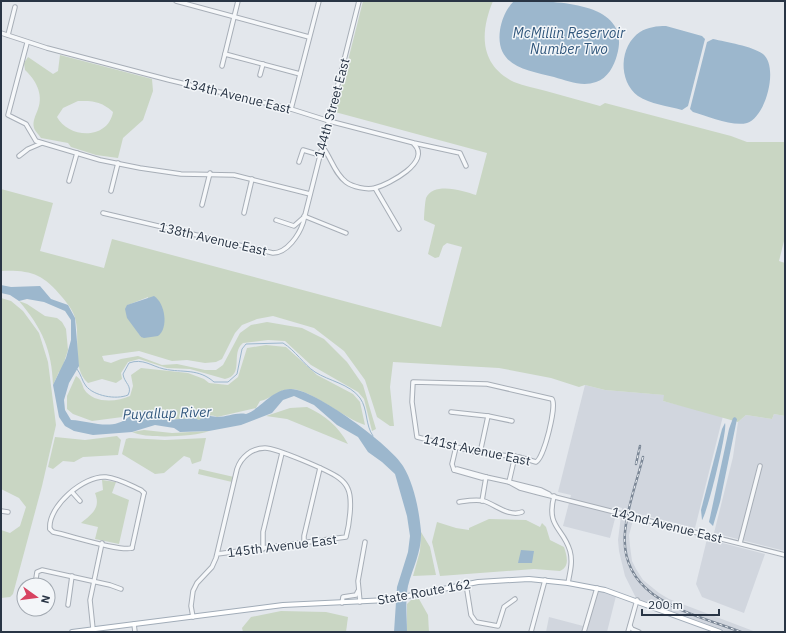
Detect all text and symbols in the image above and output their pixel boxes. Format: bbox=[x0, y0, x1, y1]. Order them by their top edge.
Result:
water label: McMillin Reservoir Number Two bbox=[513, 24, 626, 58]
street label: 144th Street East bbox=[311, 56, 353, 160]
street label: 134th Avenue East bbox=[181, 74, 293, 118]
street label: 138th Avenue East bbox=[157, 218, 269, 260]
water label: Puyallup River bbox=[122, 402, 213, 424]
street label: 141st Avenue East bbox=[422, 430, 532, 470]
street label: 142nd Avenue East bbox=[610, 503, 724, 547]
street label: 145th Avenue East bbox=[226, 531, 338, 561]
street label: State Route 162 bbox=[376, 575, 472, 609]
north arrow bbox=[16, 577, 56, 617]
scale bar bbox=[642, 591, 719, 617]
text: N bbox=[38, 594, 53, 605]
text: 200 m bbox=[648, 597, 683, 612]

